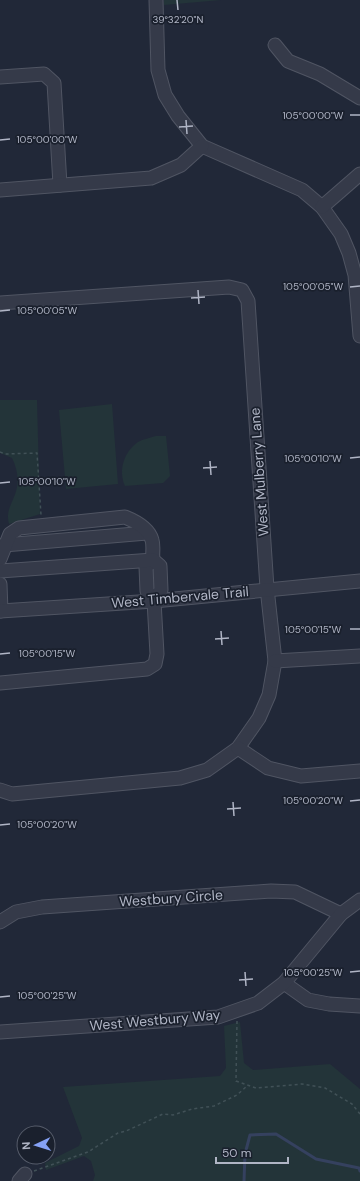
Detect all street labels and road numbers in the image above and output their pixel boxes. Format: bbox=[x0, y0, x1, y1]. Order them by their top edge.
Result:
street label: West Mulberry Lane bbox=[246, 407, 272, 537]
street label: West Timbervale Trail bbox=[110, 582, 250, 612]
street label: Westbury Circle bbox=[119, 885, 223, 911]
street label: West Westbury Way bbox=[89, 1005, 221, 1035]

